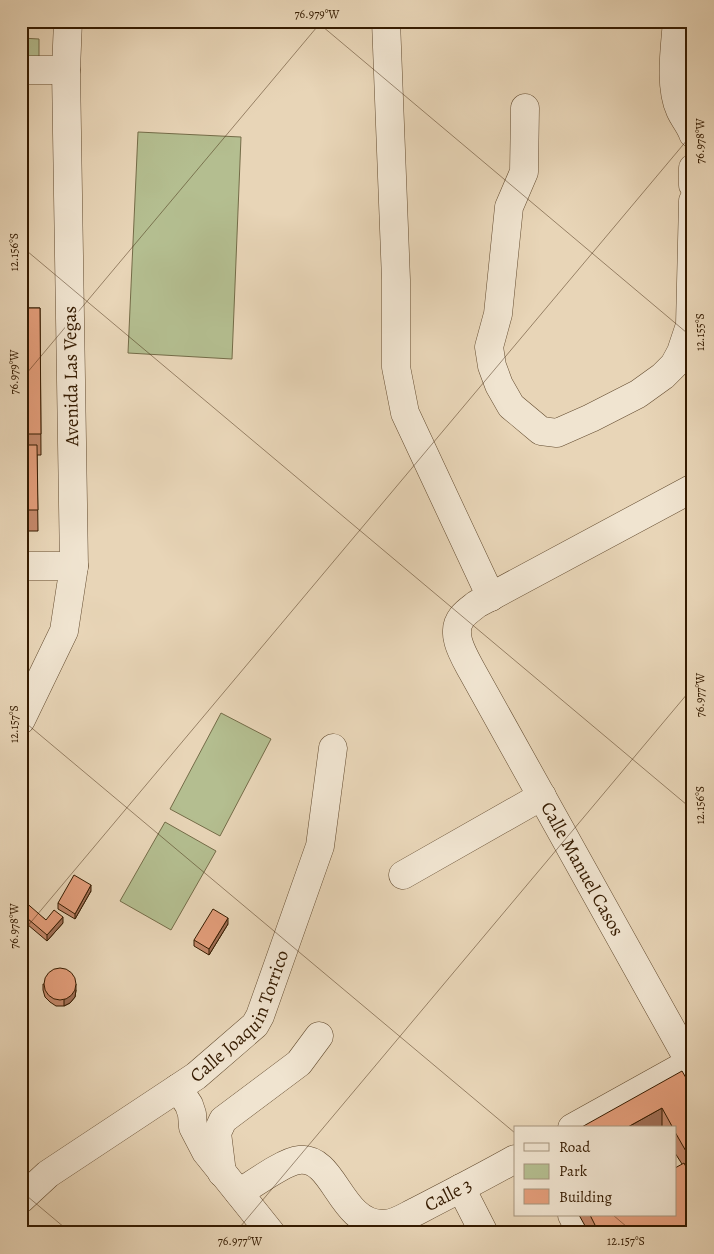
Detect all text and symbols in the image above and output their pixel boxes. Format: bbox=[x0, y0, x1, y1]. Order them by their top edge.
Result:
text: 76.979°W bbox=[294, 6, 340, 22]
text: 76.978°W bbox=[692, 117, 708, 164]
text: 12.156°S bbox=[6, 233, 22, 271]
street label: Avenida Las Vegas bbox=[57, 306, 85, 447]
text: 12.155°S bbox=[692, 313, 708, 351]
text: 76.979°W bbox=[6, 349, 22, 395]
text: 76.977°W bbox=[692, 672, 708, 717]
text: 12.157°S bbox=[6, 705, 22, 743]
text: 12.156°S bbox=[692, 786, 708, 824]
street label: Calle Manuel Casos bbox=[534, 797, 630, 941]
text: 76.978°W bbox=[6, 902, 22, 949]
street label: Calle Joaquin Torrico bbox=[184, 946, 295, 1089]
legend bbox=[514, 1126, 676, 1216]
text: Road bbox=[559, 1137, 591, 1157]
text: Park bbox=[559, 1161, 588, 1181]
street label: Calle 3 bbox=[420, 1172, 477, 1218]
text: Building bbox=[559, 1187, 612, 1207]
text: 76.977°W bbox=[218, 1233, 263, 1249]
text: 12.157°S bbox=[607, 1233, 645, 1249]

